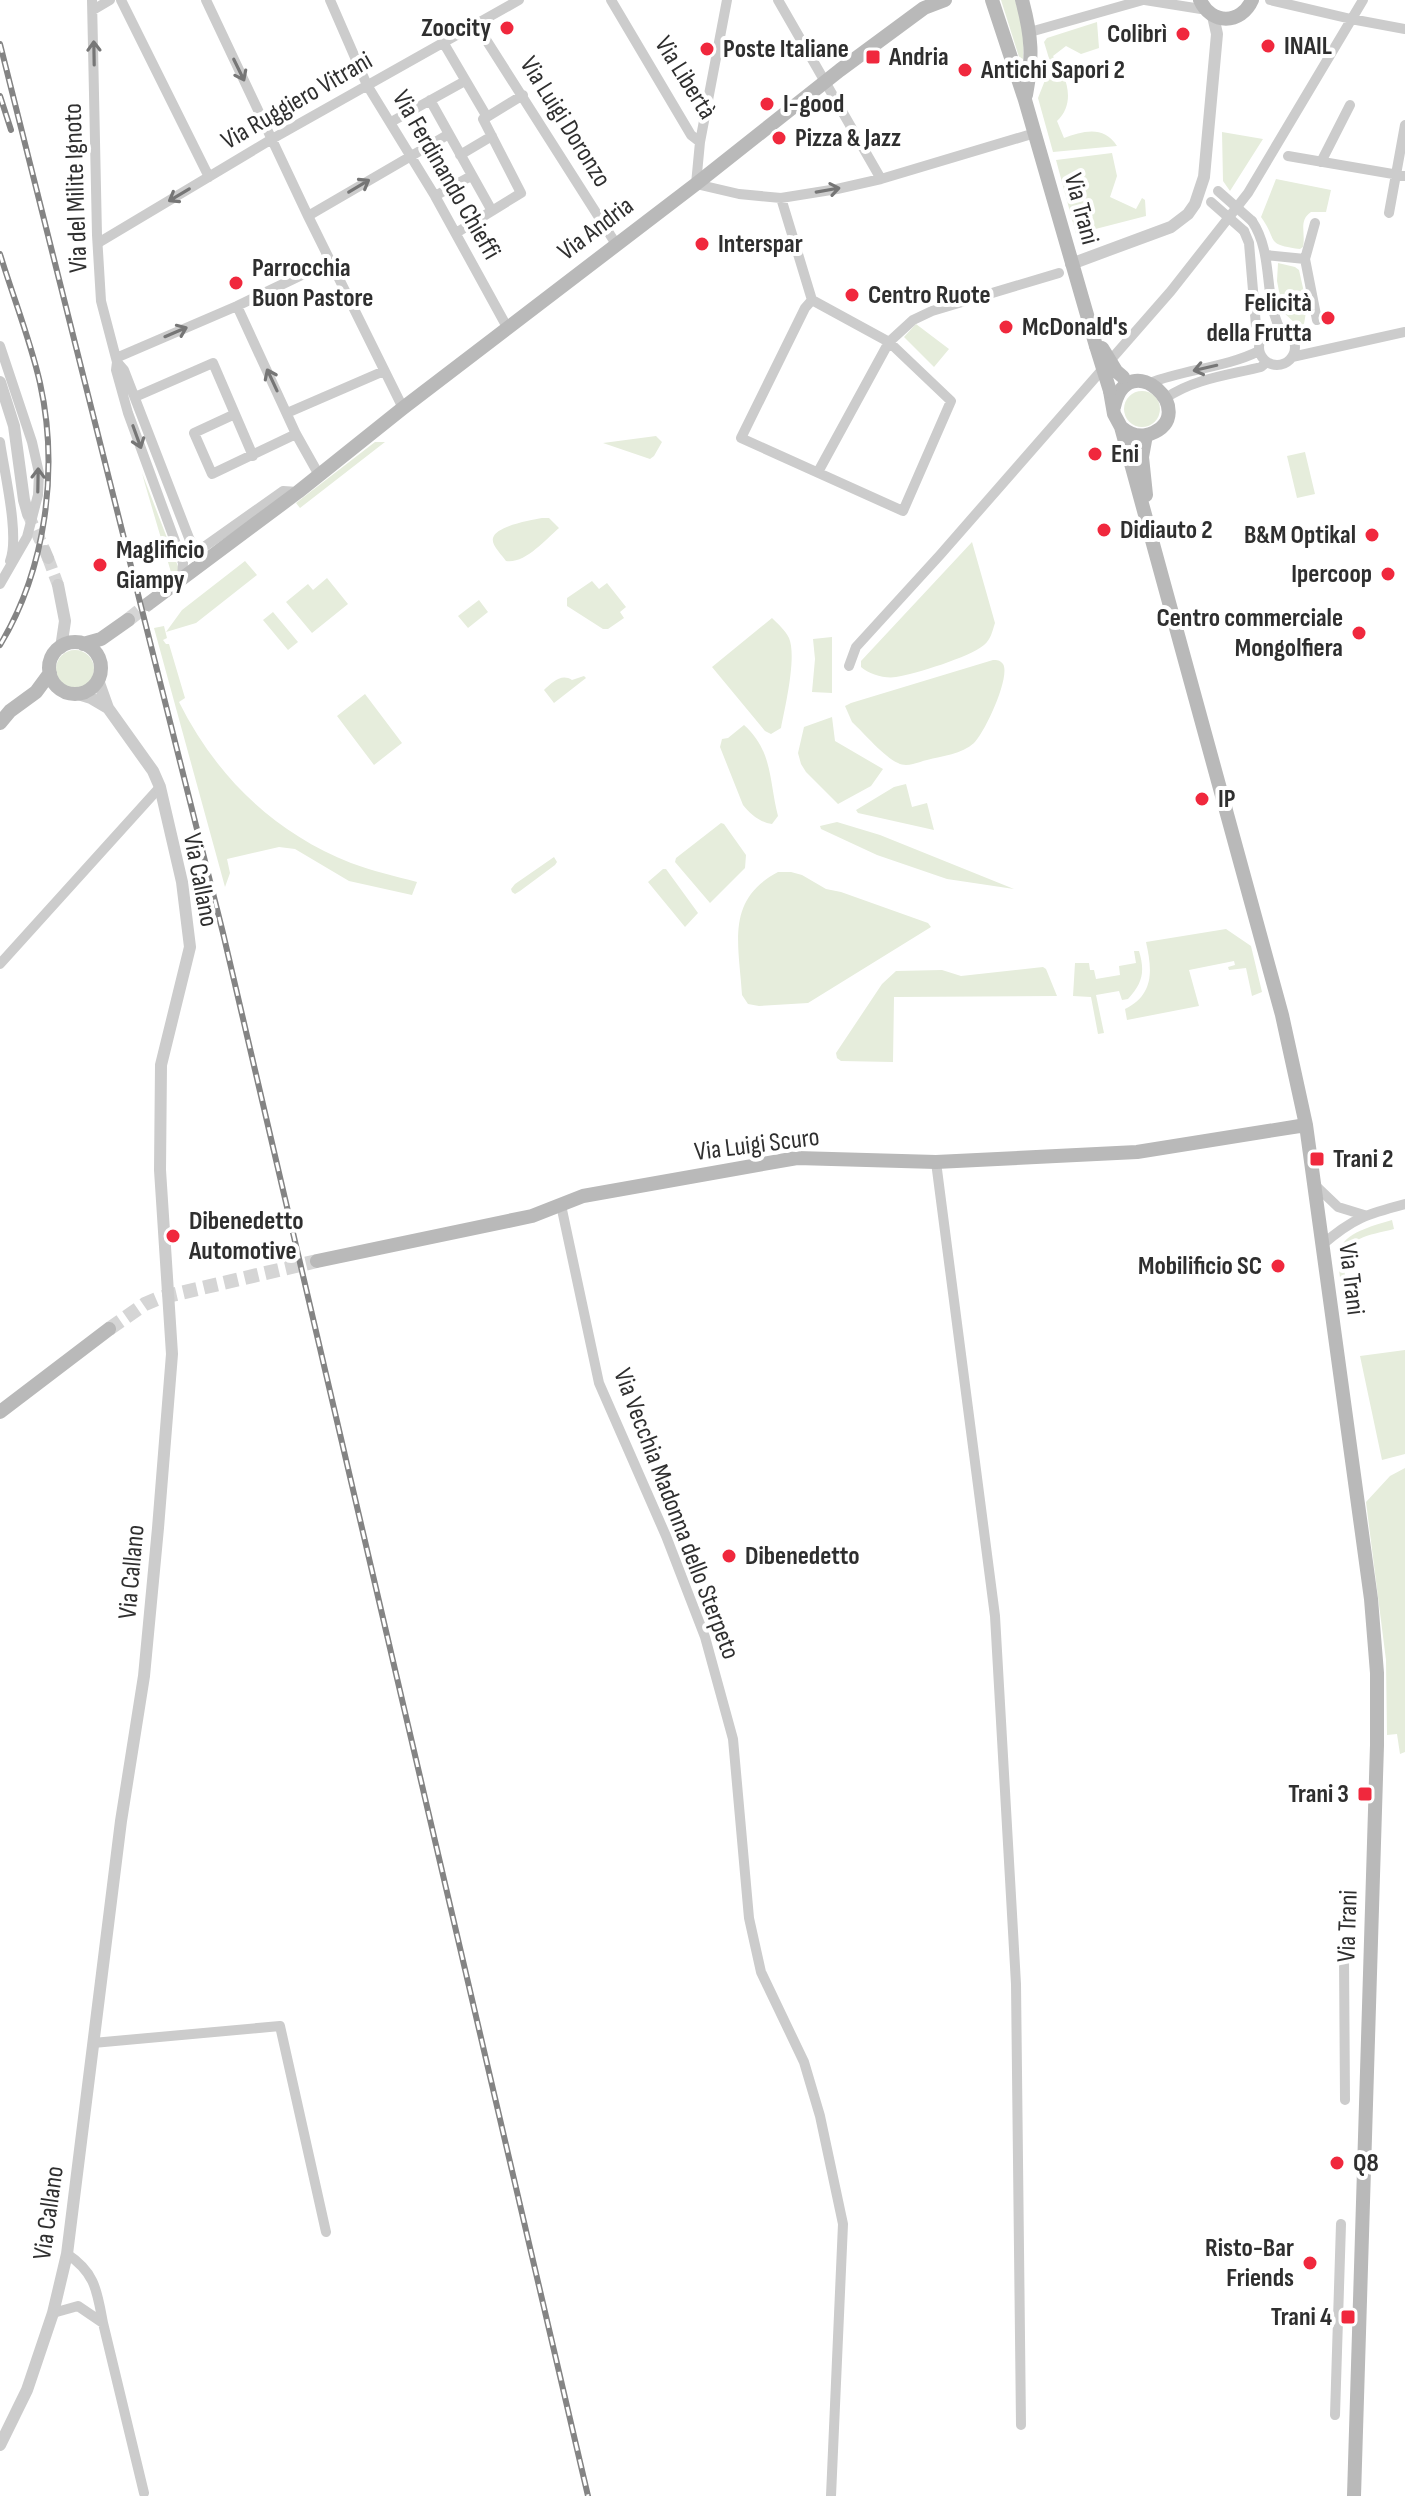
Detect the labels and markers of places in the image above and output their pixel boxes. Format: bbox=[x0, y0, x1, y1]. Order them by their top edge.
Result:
place label: Zoocity bbox=[421, 13, 491, 44]
marker: Zoocity bbox=[498, 19, 516, 37]
place label: Colibrì bbox=[1107, 19, 1167, 50]
marker: Colibrì bbox=[1174, 25, 1192, 43]
place label: INAIL bbox=[1284, 31, 1332, 62]
place label: Poste Italiane bbox=[723, 34, 849, 65]
marker: INAIL bbox=[1259, 37, 1277, 55]
marker: Poste Italiane bbox=[698, 40, 716, 58]
place label: Andria bbox=[888, 42, 949, 73]
marker: Andria bbox=[864, 48, 882, 66]
place label: Antichi Sapori 2 bbox=[980, 55, 1125, 86]
marker: Antichi Sapori 2 bbox=[956, 61, 974, 79]
place label: I-good bbox=[783, 89, 844, 120]
marker: I-good bbox=[758, 95, 776, 113]
place label: Pizza & Jazz bbox=[795, 123, 901, 154]
marker: Pizza & Jazz bbox=[770, 129, 788, 147]
place label: Interspar bbox=[718, 229, 803, 260]
marker: Interspar bbox=[693, 235, 711, 253]
place label: Parrocchia Buon Pastore bbox=[252, 253, 373, 314]
marker: Parrocchia Buon Pastore bbox=[227, 274, 245, 292]
place label: Centro Ruote bbox=[868, 280, 991, 311]
marker: Centro Ruote bbox=[843, 286, 861, 304]
place label: Felicità della Frutta bbox=[1207, 288, 1312, 349]
marker: Felicità della Frutta bbox=[1319, 309, 1337, 327]
place label: McDonald's bbox=[1022, 312, 1128, 343]
marker: McDonald's bbox=[997, 318, 1015, 336]
place label: Eni bbox=[1111, 439, 1139, 470]
marker: Eni bbox=[1086, 445, 1104, 463]
place label: Didiauto 2 bbox=[1120, 515, 1213, 546]
place label: B&M Optikal bbox=[1244, 520, 1356, 551]
marker: Didiauto 2 bbox=[1095, 521, 1113, 539]
marker: B&M Optikal bbox=[1363, 526, 1381, 544]
place label: Maglificio Giampy bbox=[116, 535, 205, 596]
marker: Maglificio Giampy bbox=[91, 556, 109, 574]
place label: Ipercoop bbox=[1291, 559, 1372, 590]
marker: Ipercoop bbox=[1379, 565, 1397, 583]
place label: Centro commerciale Mongolfiera bbox=[1156, 603, 1343, 664]
marker: Centro commerciale Mongolfiera bbox=[1350, 624, 1368, 642]
place label: IP bbox=[1218, 784, 1236, 815]
marker: IP bbox=[1193, 790, 1211, 808]
place label: Trani 2 bbox=[1333, 1144, 1393, 1175]
marker: Trani 2 bbox=[1308, 1150, 1326, 1168]
place label: Dibenedetto Automotive bbox=[188, 1206, 304, 1267]
marker: Dibenedetto Automotive bbox=[164, 1227, 182, 1245]
place label: Mobilificio SC bbox=[1138, 1251, 1262, 1282]
marker: Mobilificio SC bbox=[1269, 1257, 1287, 1275]
place label: Dibenedetto bbox=[745, 1541, 860, 1572]
marker: Dibenedetto bbox=[720, 1547, 738, 1565]
place label: Trani 3 bbox=[1288, 1779, 1349, 1810]
marker: Trani 3 bbox=[1356, 1785, 1374, 1803]
place label: Q8 bbox=[1353, 2148, 1379, 2179]
marker: Q8 bbox=[1328, 2154, 1346, 2172]
place label: Risto-Bar Friends bbox=[1205, 2233, 1294, 2294]
marker: Risto-Bar Friends bbox=[1301, 2254, 1319, 2272]
place label: Trani 4 bbox=[1271, 2302, 1332, 2333]
marker: Trani 4 bbox=[1339, 2308, 1357, 2326]

